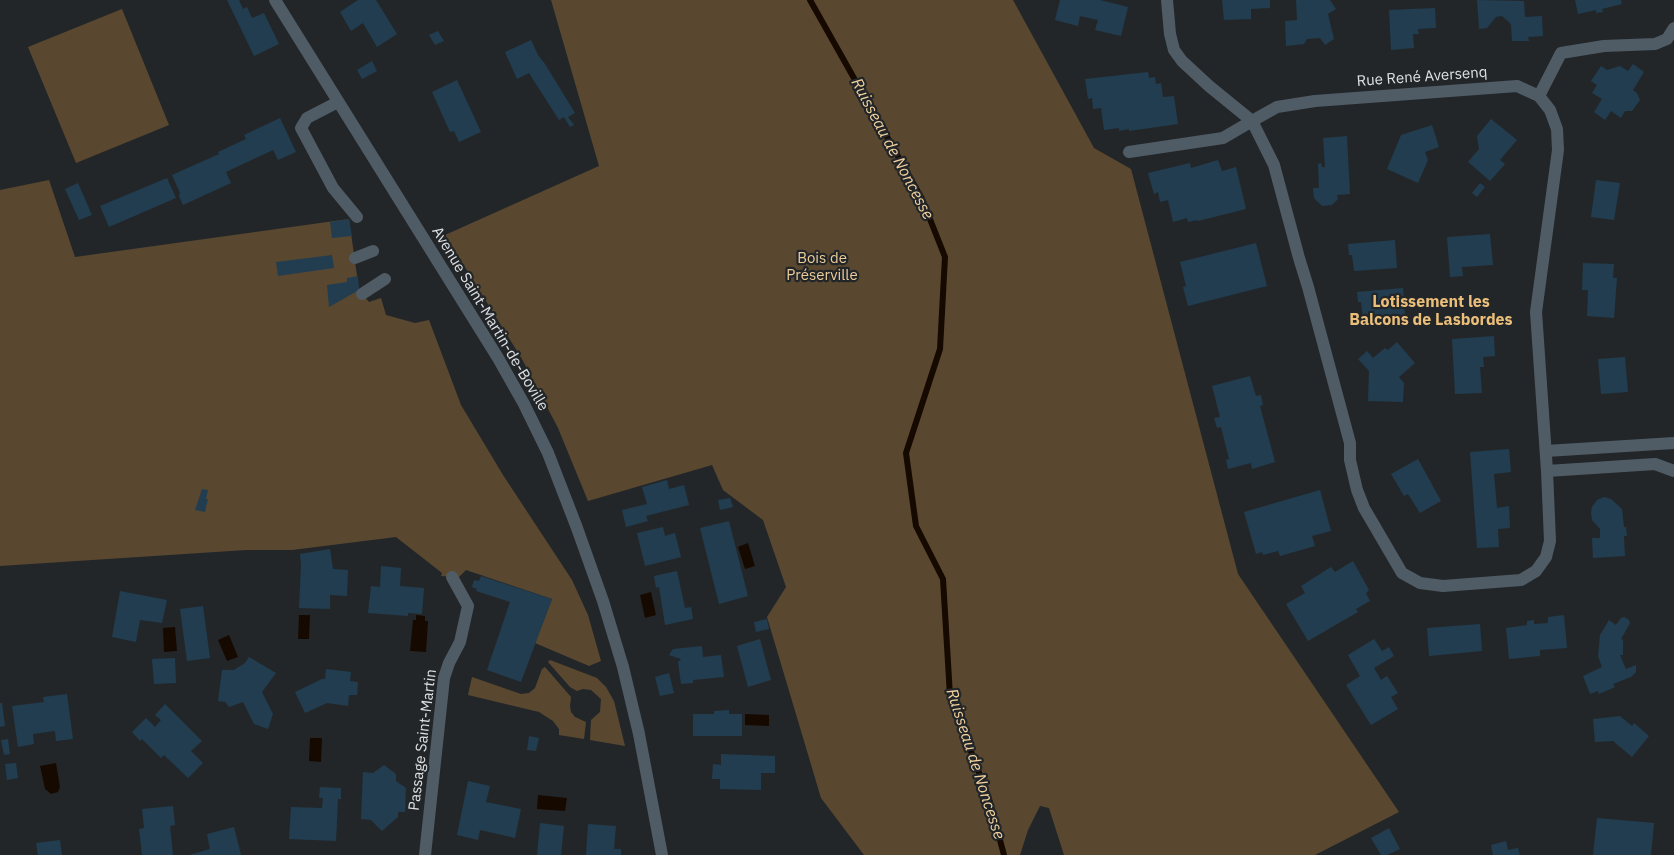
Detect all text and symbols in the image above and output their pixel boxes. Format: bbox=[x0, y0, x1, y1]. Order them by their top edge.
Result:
street label: Rue René Aversenq bbox=[1356, 63, 1488, 91]
water label: Ruisseau de Noncesse bbox=[847, 75, 937, 223]
street label: Avenue Saint-Martin-de-Boville bbox=[428, 224, 552, 414]
park label: Bois de Préserville bbox=[786, 250, 858, 285]
district label: Lotissement les Balcons de Lasbordes bbox=[1349, 292, 1513, 330]
street label: Passage Saint-Martin bbox=[405, 668, 441, 812]
water label: Ruisseau de Noncesse bbox=[942, 686, 1008, 842]

